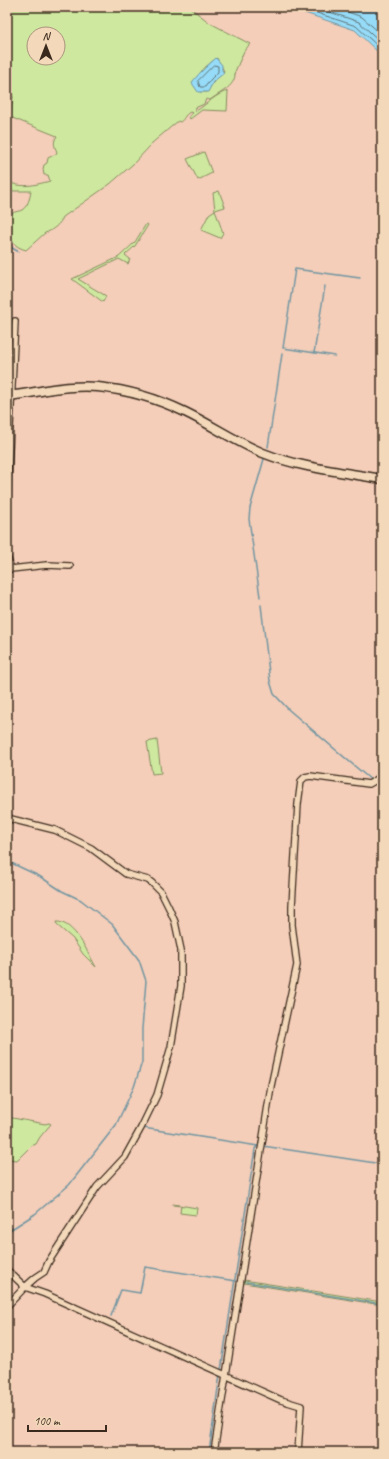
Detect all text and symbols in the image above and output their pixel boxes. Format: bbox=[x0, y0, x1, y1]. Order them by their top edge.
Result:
north arrow bbox=[26, 26, 66, 66]
text: N bbox=[43, 29, 52, 43]
scale bar bbox=[28, 1407, 106, 1433]
text: 100 m bbox=[34, 1413, 61, 1429]

